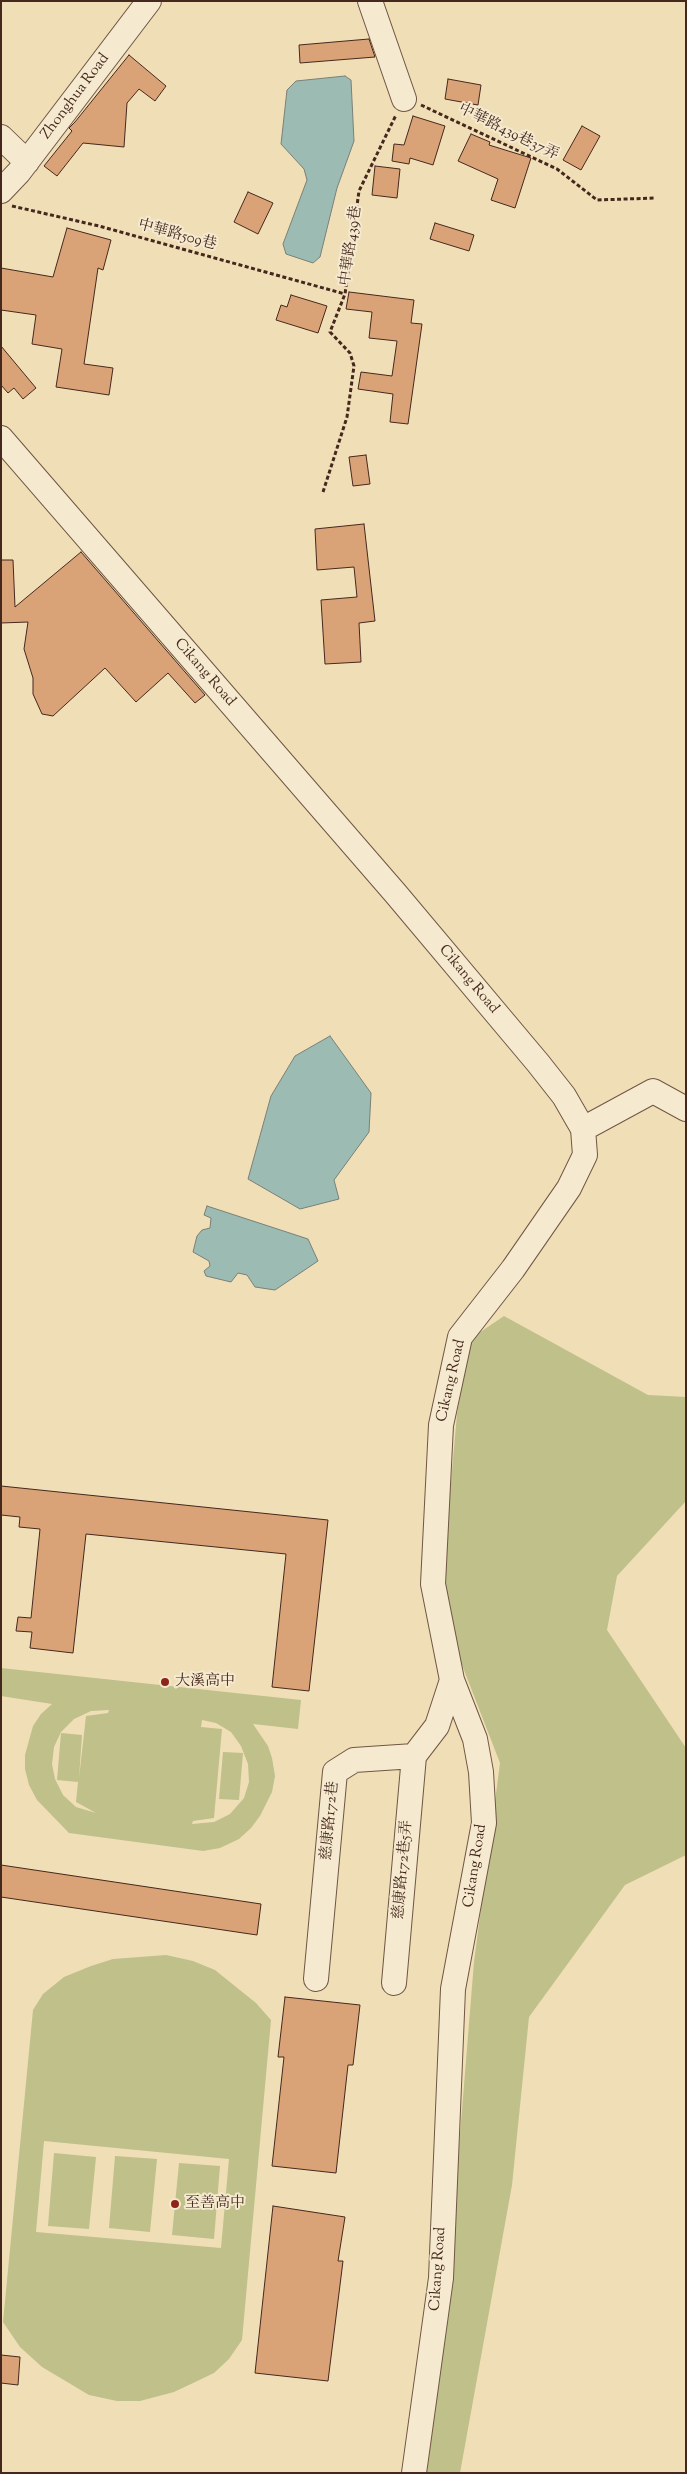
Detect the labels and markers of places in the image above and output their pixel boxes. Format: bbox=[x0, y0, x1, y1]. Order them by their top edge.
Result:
place label: 大溪高中 bbox=[175, 1673, 235, 1691]
marker: 大溪高中 bbox=[159, 1676, 171, 1688]
place label: 至善高中 bbox=[185, 2195, 245, 2213]
marker: 至善高中 bbox=[169, 2198, 181, 2210]

